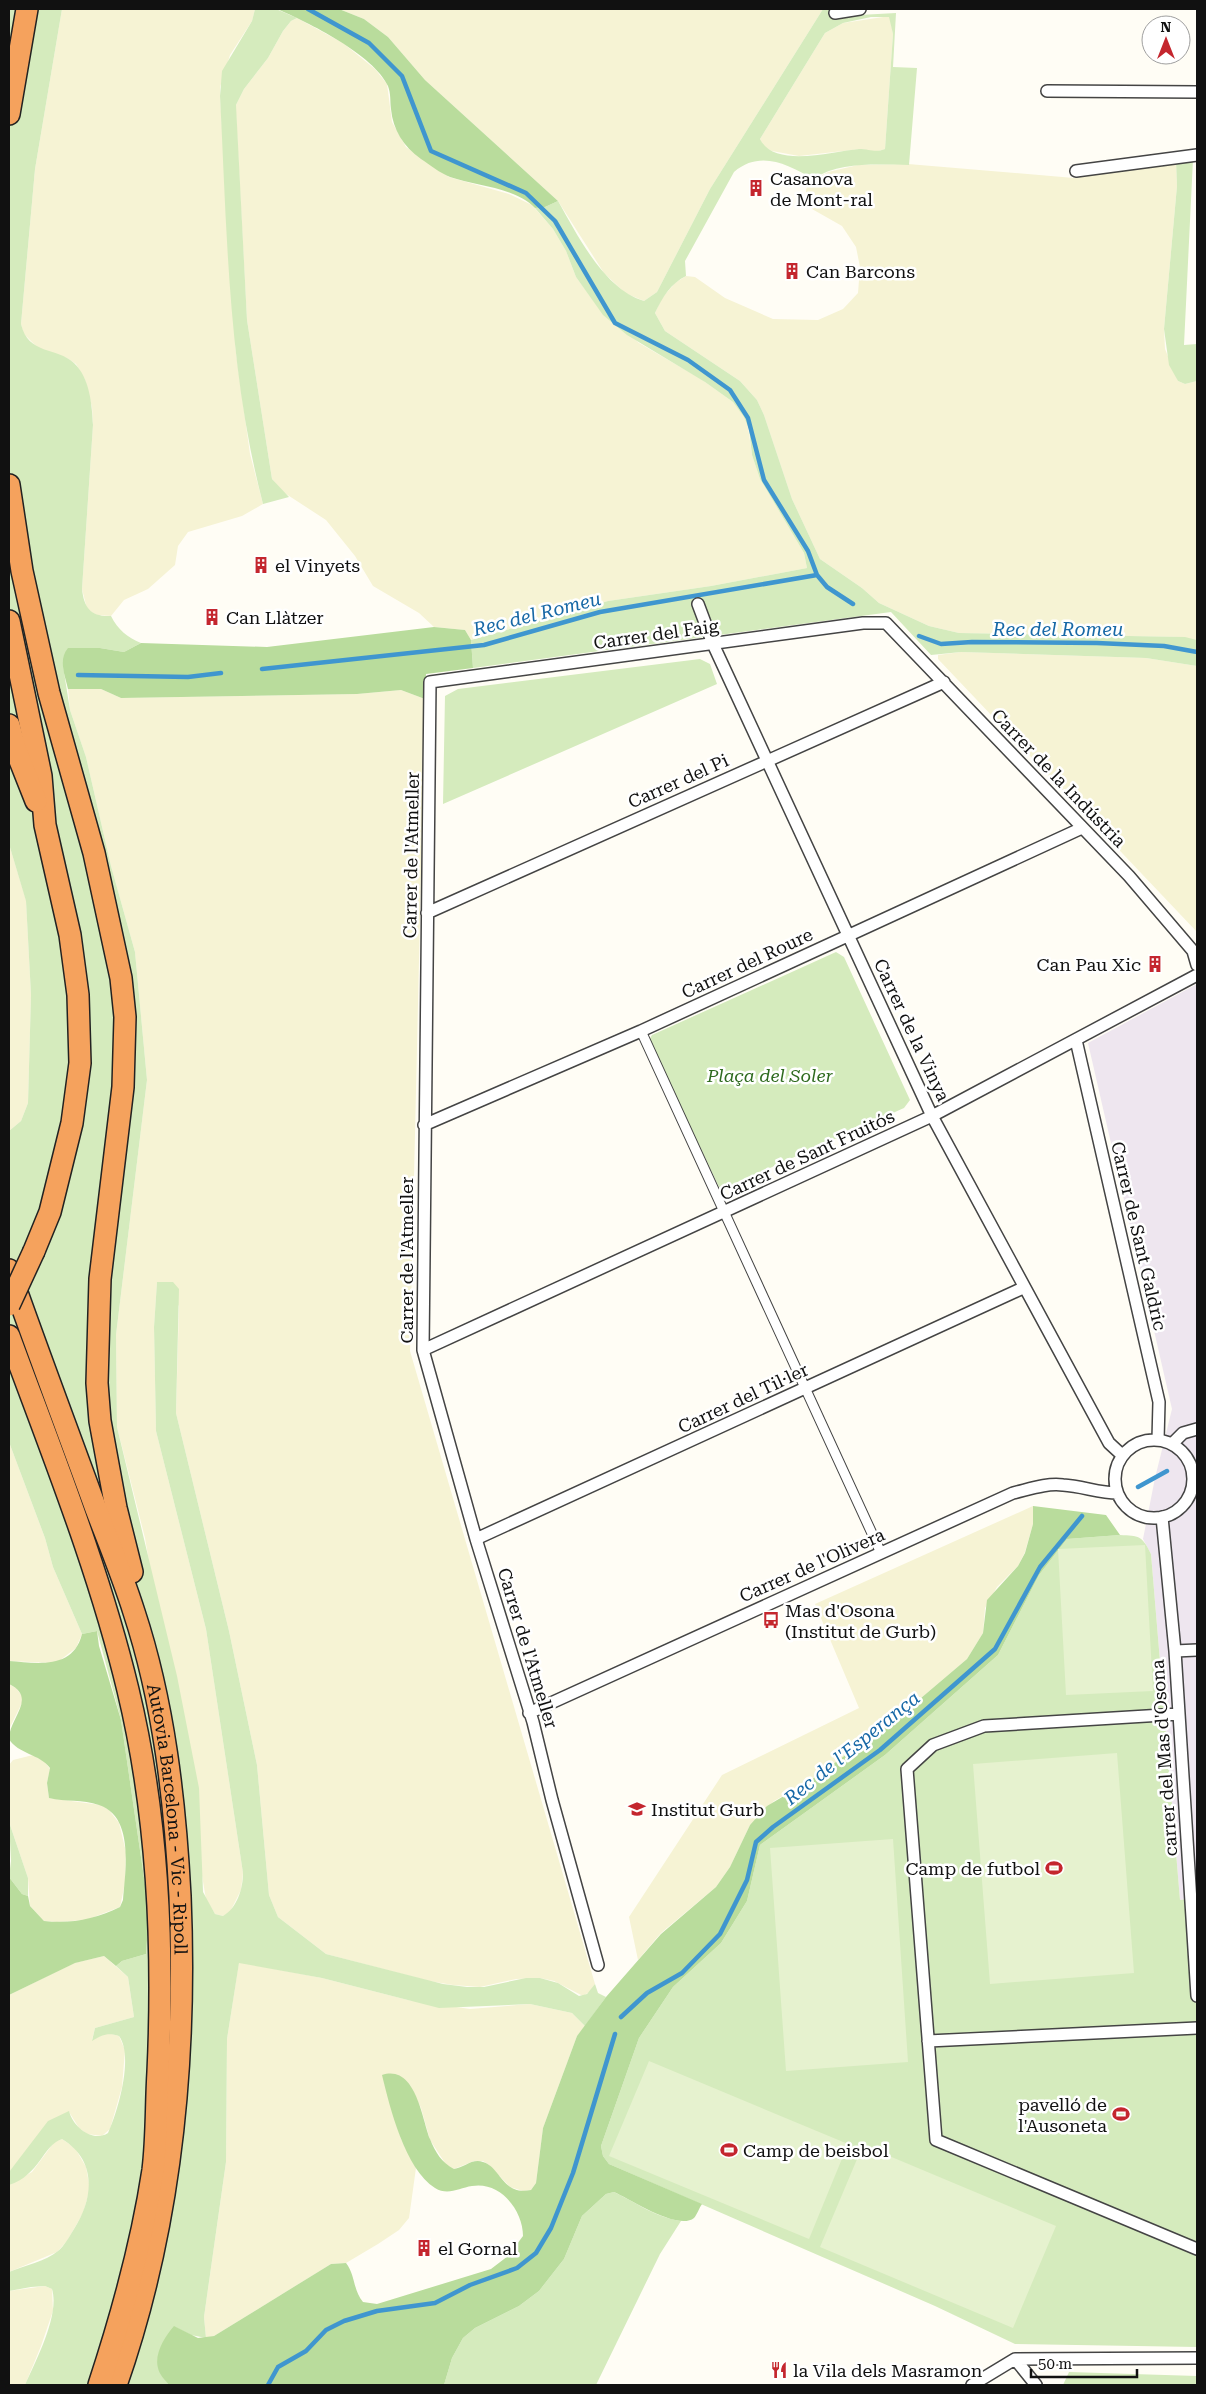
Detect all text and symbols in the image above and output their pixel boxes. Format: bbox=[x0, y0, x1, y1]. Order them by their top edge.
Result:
north arrow bbox=[1141, 15, 1191, 65]
text: N bbox=[1161, 19, 1172, 35]
place label: Casanova de Mont-ral bbox=[770, 168, 873, 210]
building icon: Casanova de Mont-ral bbox=[746, 178, 766, 198]
building icon: Can Barcons bbox=[782, 261, 802, 281]
place label: Can Barcons bbox=[806, 261, 915, 282]
building icon: el Vinyets bbox=[251, 555, 271, 575]
place label: el Vinyets bbox=[275, 555, 360, 576]
water label: Rec del Romeu bbox=[470, 587, 604, 641]
building icon: Can Llàtzer bbox=[202, 607, 222, 627]
place label: Can Llàtzer bbox=[226, 607, 324, 628]
street label: Carrer del Faig bbox=[592, 615, 721, 653]
water label: Rec del Romeu bbox=[991, 618, 1124, 641]
street label: Carrer de la Indústria bbox=[987, 704, 1131, 852]
street label: Carrer del Pi bbox=[624, 749, 732, 813]
street label: Carrer de l'Atmeller bbox=[399, 771, 423, 939]
street label: Carrer del Roure bbox=[678, 923, 816, 1003]
place label: Can Pau Xic bbox=[1037, 954, 1141, 975]
building icon: Can Pau Xic bbox=[1145, 954, 1165, 974]
street label: Carrer de la Vinya bbox=[870, 955, 954, 1105]
park label: Plaça del Soler bbox=[706, 1065, 834, 1086]
street label: Carrer de Sant Fruitós bbox=[716, 1105, 898, 1205]
street label: Carrer de Sant Galdric bbox=[1107, 1139, 1171, 1333]
street label: Carrer de l'Atmeller bbox=[396, 1177, 417, 1343]
street label: Carrer del Til·ler bbox=[675, 1359, 811, 1437]
street label: Carrer de l'Olivera bbox=[736, 1523, 888, 1606]
street label: Carrer de l'Atmeller bbox=[494, 1565, 562, 1731]
place label: Mas d'Osona (Institut de Gurb) bbox=[785, 1600, 936, 1642]
bus stop icon: Mas d'Osona (Institut de Gurb) bbox=[761, 1610, 781, 1630]
street label: carrer del Mas d'Osona bbox=[1147, 1659, 1181, 1857]
street label: Autovia Barcelona - Vic - Ripoll bbox=[143, 1681, 192, 1955]
water label: Rec de l'Esperança bbox=[779, 1686, 925, 1810]
school or university icon: Institut Gurb bbox=[627, 1799, 647, 1819]
place label: Institut Gurb bbox=[651, 1799, 764, 1820]
place label: Camp de futbol bbox=[905, 1858, 1040, 1879]
sports icon: Camp de futbol bbox=[1044, 1858, 1064, 1878]
place label: pavelló de l'Ausoneta bbox=[1018, 2094, 1107, 2136]
sports icon: pavelló de l'Ausoneta bbox=[1111, 2104, 1131, 2124]
sports icon: Camp de beisbol bbox=[719, 2140, 739, 2160]
place label: Camp de beisbol bbox=[743, 2140, 889, 2161]
building icon: el Gornal bbox=[414, 2238, 434, 2258]
place label: el Gornal bbox=[438, 2238, 518, 2259]
scale bar bbox=[1031, 2346, 1137, 2378]
text: 50 m bbox=[1038, 2355, 1073, 2373]
restaurant icon: la Vila dels Masramon bbox=[769, 2360, 789, 2380]
place label: la Vila dels Masramon bbox=[793, 2360, 983, 2381]

